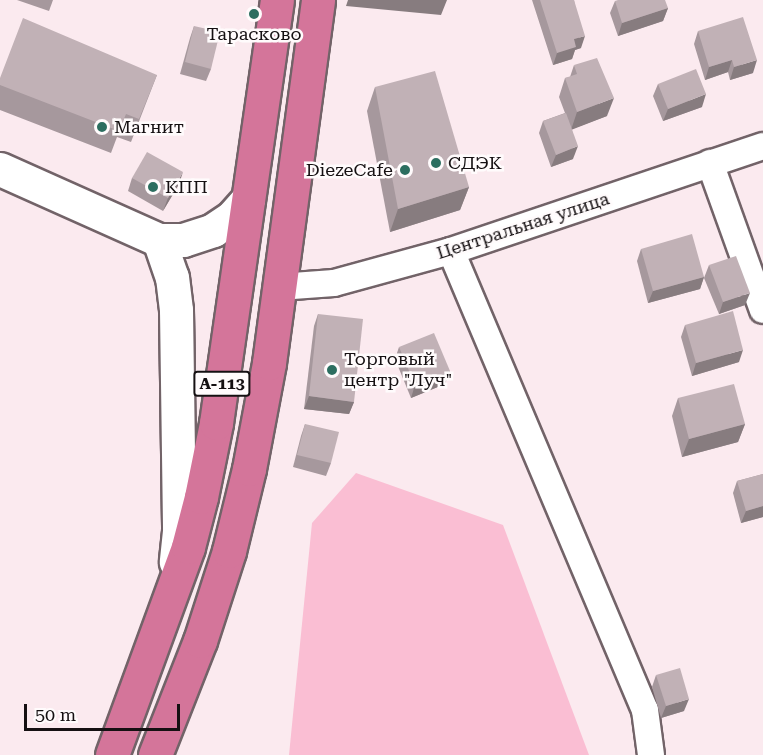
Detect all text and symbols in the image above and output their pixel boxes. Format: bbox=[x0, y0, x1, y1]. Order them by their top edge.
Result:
marker: Тарасково bbox=[247, 7, 261, 21]
place label: Тарасково bbox=[206, 23, 302, 45]
place label: Магнит bbox=[114, 116, 184, 138]
marker: Магнит bbox=[95, 120, 109, 134]
place label: СДЭК bbox=[448, 152, 502, 174]
marker: СДЭК bbox=[429, 156, 443, 170]
place label: DiezeCafe bbox=[306, 159, 393, 181]
marker: DiezeCafe bbox=[398, 163, 412, 177]
place label: КПП bbox=[165, 176, 208, 198]
marker: КПП bbox=[146, 180, 160, 194]
street label: Центральная улица bbox=[434, 188, 612, 264]
place label: Торговый центр "Луч" bbox=[344, 349, 452, 392]
marker: Торговый центр "Луч" bbox=[325, 363, 339, 377]
road number: А-113 bbox=[192, 371, 252, 397]
scale bar bbox=[27, 692, 183, 730]
text: 50 m bbox=[35, 704, 76, 725]

